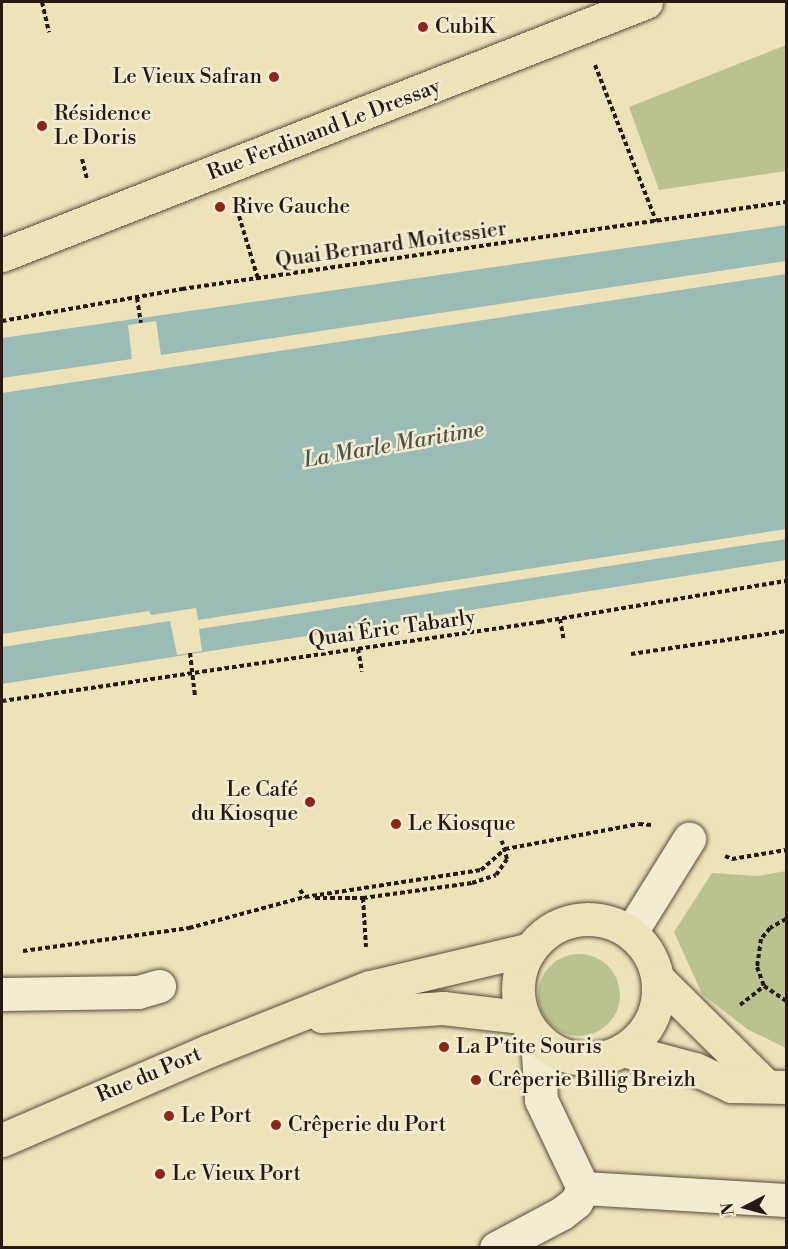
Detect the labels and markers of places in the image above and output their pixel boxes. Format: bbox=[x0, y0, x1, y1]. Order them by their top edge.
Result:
place label: CubiK bbox=[435, 14, 496, 40]
marker: CubiK bbox=[416, 20, 430, 34]
place label: Le Vieux Safran bbox=[112, 64, 262, 90]
marker: Le Vieux Safran bbox=[267, 70, 281, 84]
place label: Résidence Le Doris bbox=[54, 101, 151, 151]
marker: Résidence Le Doris bbox=[35, 119, 49, 133]
place label: Rive Gauche bbox=[232, 194, 350, 220]
marker: Rive Gauche bbox=[213, 200, 227, 214]
place label: Le Café du Kiosque bbox=[191, 777, 298, 827]
marker: Le Café du Kiosque bbox=[303, 795, 317, 809]
place label: Le Kiosque bbox=[408, 811, 516, 837]
marker: Le Kiosque bbox=[389, 817, 403, 831]
place label: La P'tite Souris bbox=[456, 1034, 602, 1060]
marker: La P'tite Souris bbox=[437, 1040, 451, 1054]
place label: Crêperie Billig Breizh bbox=[488, 1067, 696, 1093]
marker: Crêperie Billig Breizh bbox=[469, 1073, 483, 1087]
place label: Le Port bbox=[181, 1103, 252, 1129]
marker: Le Port bbox=[162, 1109, 176, 1123]
place label: Crêperie du Port bbox=[288, 1112, 446, 1138]
marker: Crêperie du Port bbox=[269, 1118, 283, 1132]
place label: Le Vieux Port bbox=[172, 1161, 301, 1187]
marker: Le Vieux Port bbox=[153, 1167, 167, 1181]

